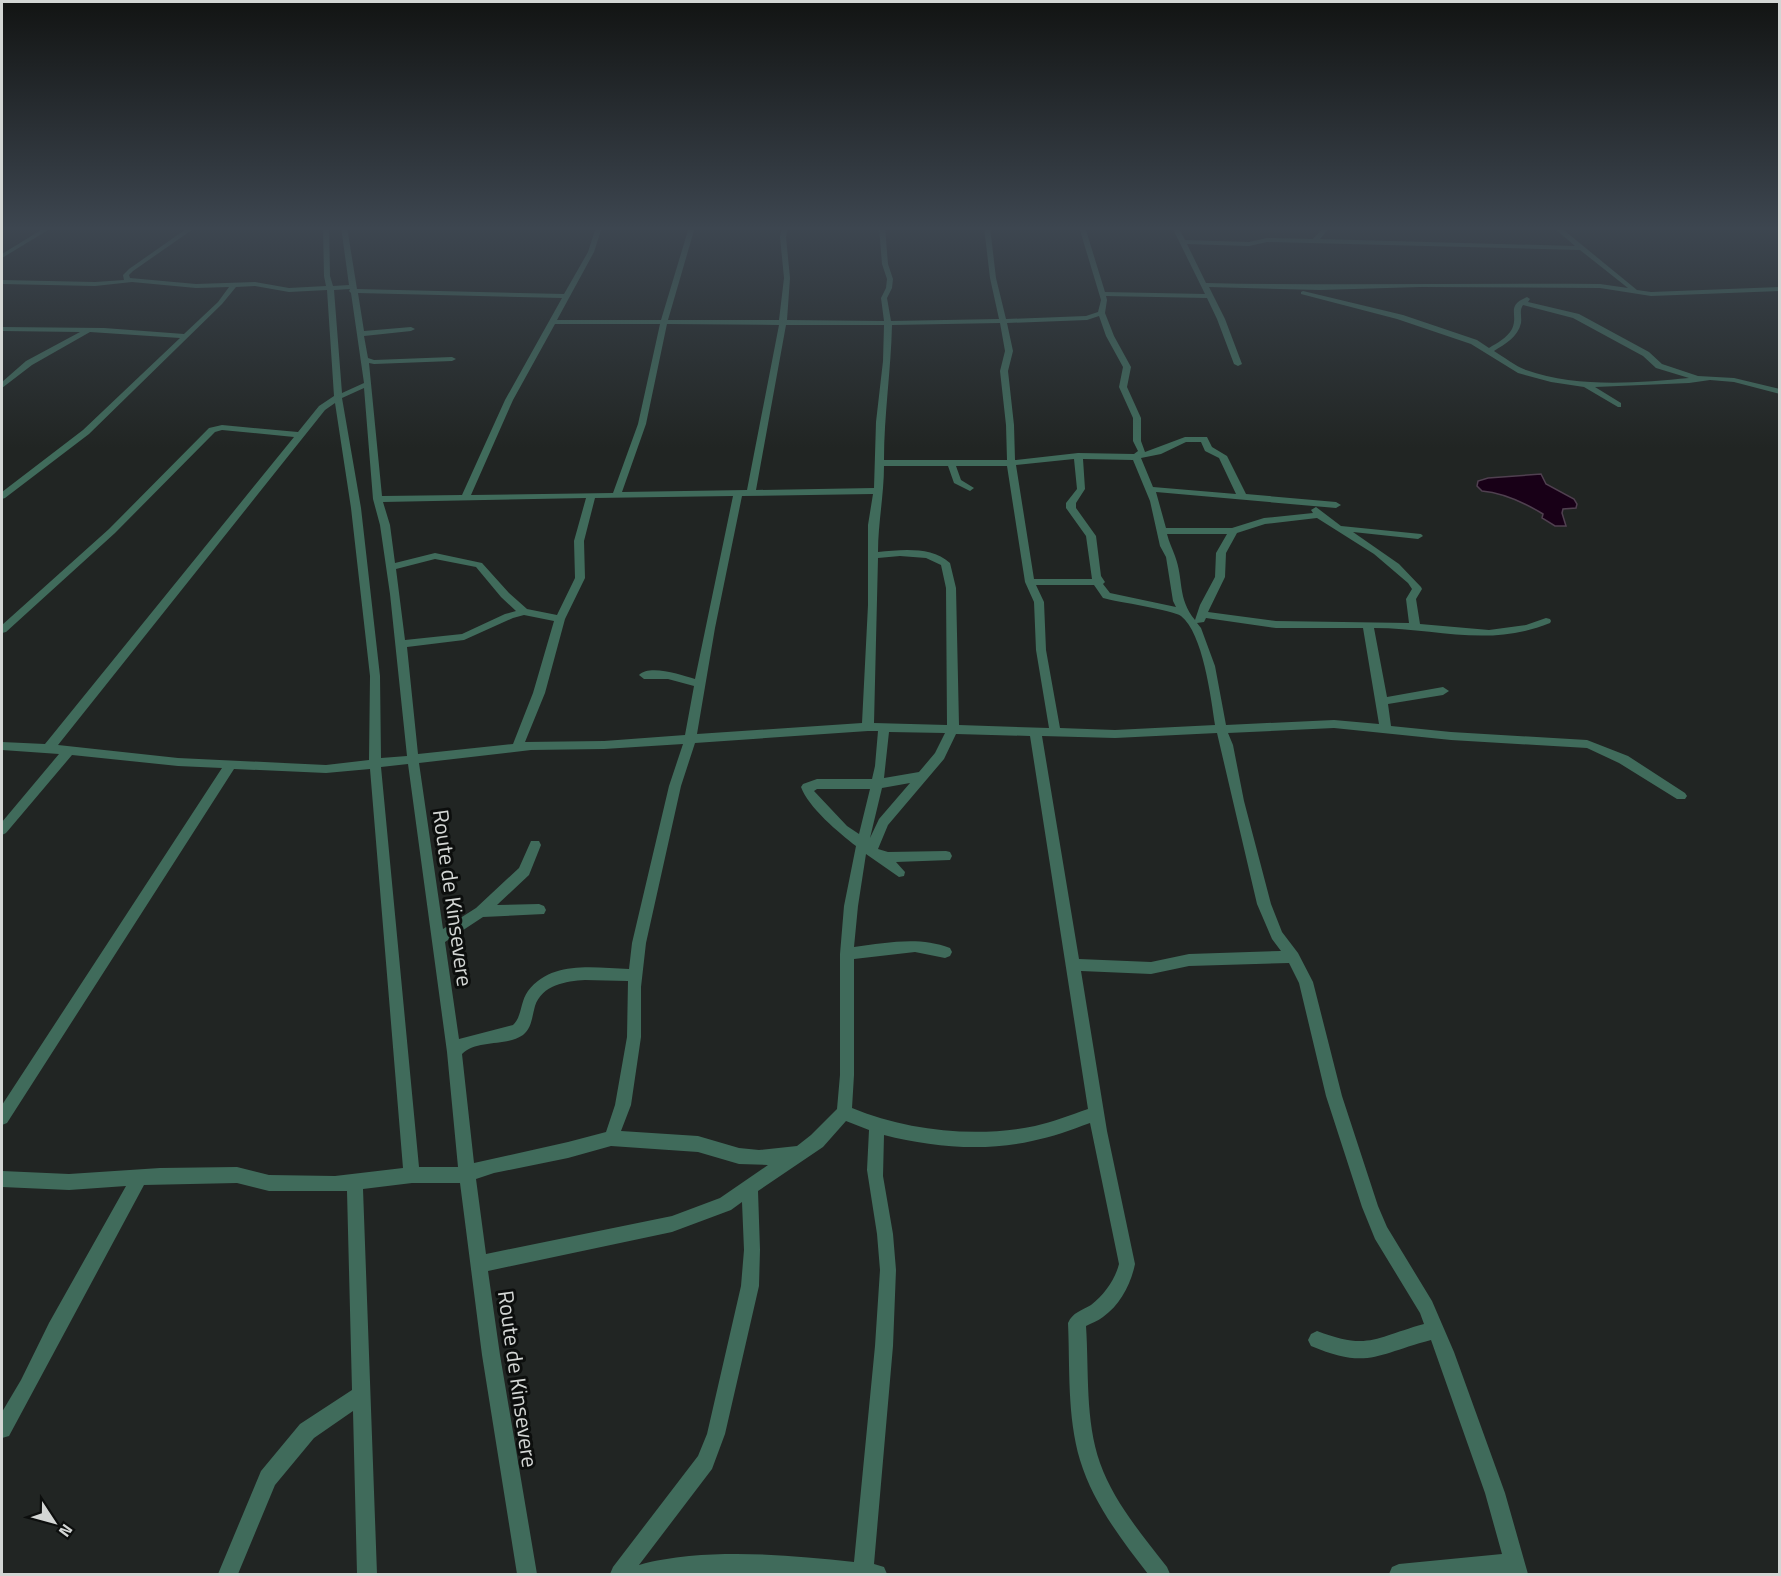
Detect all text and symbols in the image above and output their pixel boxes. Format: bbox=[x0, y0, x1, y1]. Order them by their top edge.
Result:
street label: Route de Kinsevere bbox=[424, 807, 482, 989]
street label: Route de Kinsevere bbox=[489, 1288, 547, 1470]
north arrow bbox=[24, 1492, 84, 1552]
text: N bbox=[53, 1519, 79, 1542]

